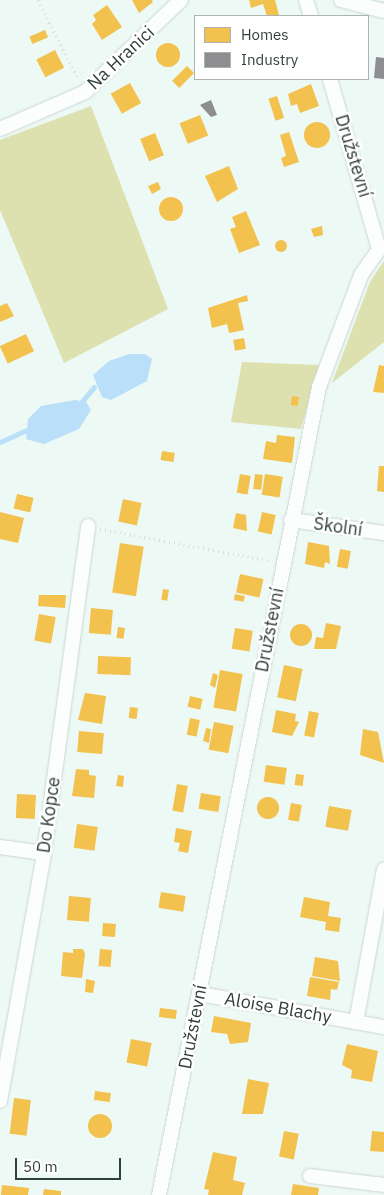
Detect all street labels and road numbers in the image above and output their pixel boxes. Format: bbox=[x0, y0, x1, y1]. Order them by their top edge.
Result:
street label: Na Hranici bbox=[83, 22, 159, 94]
street label: Družstevní bbox=[330, 112, 376, 200]
street label: Školní bbox=[312, 513, 364, 541]
street label: Družstevní bbox=[251, 586, 289, 674]
street label: Do Kopce bbox=[33, 776, 65, 854]
street label: Družstevní bbox=[174, 983, 212, 1071]
street label: Aloise Blachy bbox=[223, 988, 333, 1028]

